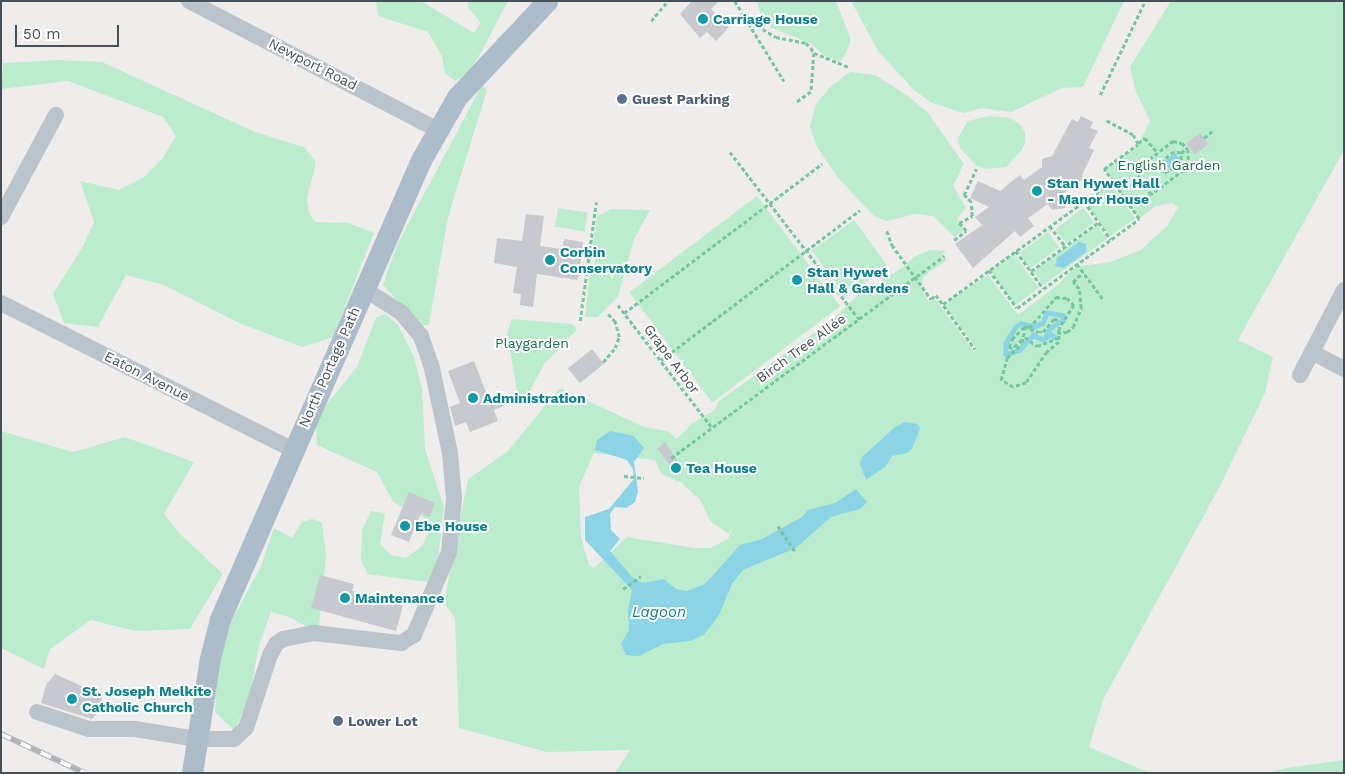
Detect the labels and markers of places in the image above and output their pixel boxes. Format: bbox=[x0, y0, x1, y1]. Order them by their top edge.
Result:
place label: Carriage House bbox=[713, 11, 818, 27]
marker: Carriage House bbox=[697, 13, 709, 25]
place label: Guest Parking bbox=[632, 91, 729, 107]
marker: Guest Parking bbox=[616, 93, 628, 105]
place label: Stan Hywet Hall - Manor House bbox=[1047, 175, 1160, 208]
marker: Stan Hywet Hall - Manor House bbox=[1031, 185, 1043, 197]
place label: Corbin Conservatory bbox=[560, 244, 652, 276]
marker: Corbin Conservatory bbox=[544, 254, 556, 266]
place label: Stan Hywet Hall & Gardens bbox=[807, 264, 909, 296]
marker: Stan Hywet Hall & Gardens bbox=[791, 274, 803, 286]
place label: Administration bbox=[483, 390, 586, 406]
marker: Administration bbox=[467, 392, 479, 404]
place label: Tea House bbox=[686, 460, 757, 476]
marker: Tea House bbox=[670, 462, 682, 474]
place label: Ebe House bbox=[415, 518, 488, 534]
marker: Ebe House bbox=[399, 520, 411, 532]
place label: Maintenance bbox=[355, 590, 444, 606]
marker: Maintenance bbox=[339, 592, 351, 604]
place label: St. Joseph Melkite Catholic Church bbox=[82, 683, 212, 716]
marker: St. Joseph Melkite Catholic Church bbox=[66, 693, 78, 705]
place label: Lower Lot bbox=[348, 713, 418, 729]
marker: Lower Lot bbox=[332, 715, 344, 727]

